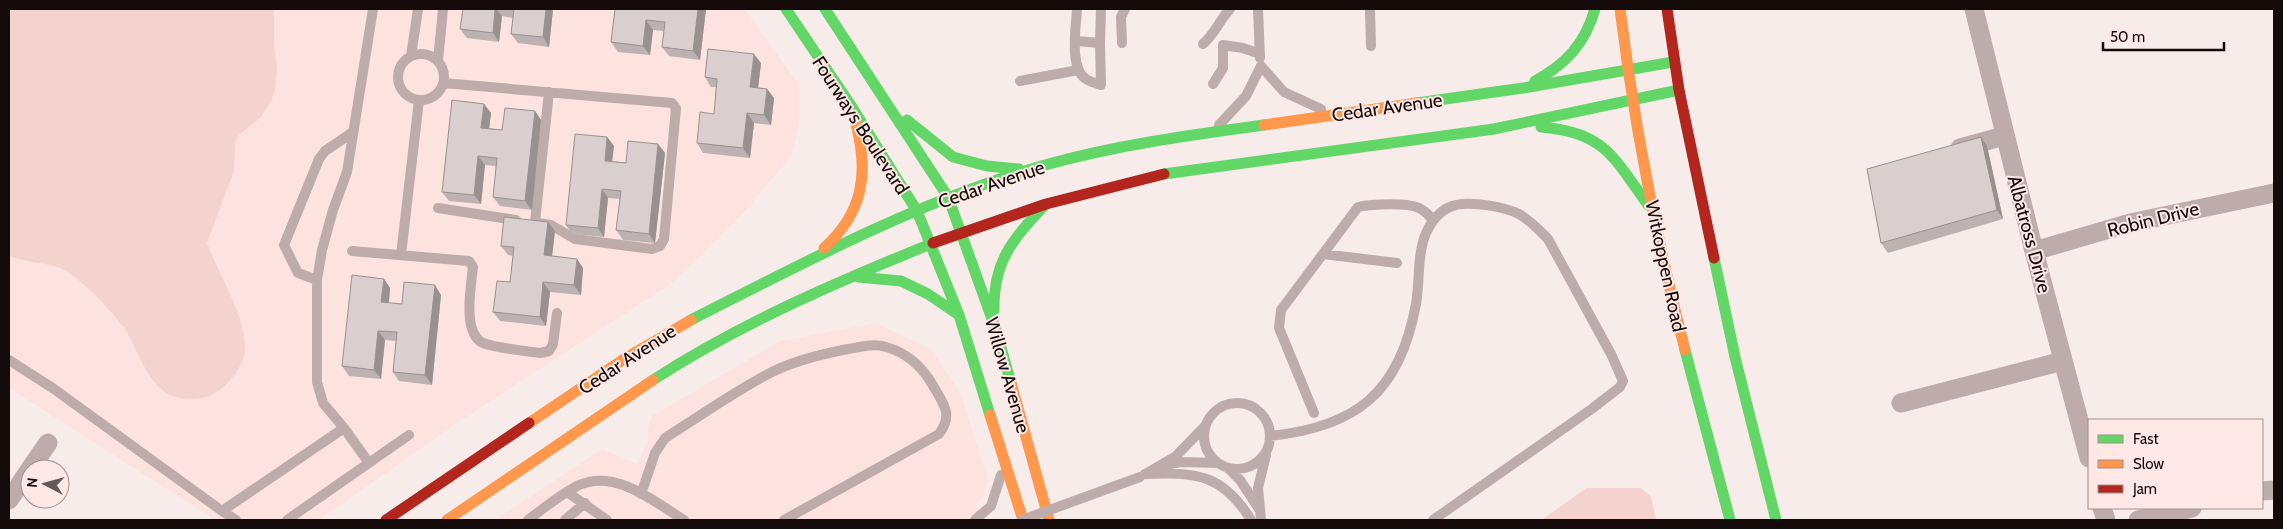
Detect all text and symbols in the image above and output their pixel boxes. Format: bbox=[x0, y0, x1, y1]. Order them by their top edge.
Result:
scale bar bbox=[2103, 20, 2224, 52]
text: 50 m bbox=[2110, 28, 2145, 46]
street label: Fourways Boulevard bbox=[807, 52, 914, 199]
street label: Cedar Avenue bbox=[1330, 88, 1444, 127]
street label: Cedar Avenue bbox=[935, 155, 1048, 213]
street label: Albatross Drive bbox=[2003, 173, 2056, 296]
street label: Robin Drive bbox=[2105, 197, 2202, 242]
street label: Witkoppen Road bbox=[1640, 198, 1691, 334]
street label: Willow Avenue bbox=[980, 315, 1035, 436]
street label: Cedar Avenue bbox=[574, 319, 680, 399]
legend bbox=[2088, 419, 2263, 509]
text: Fast bbox=[2133, 430, 2158, 448]
text: Slow bbox=[2133, 455, 2164, 473]
north arrow bbox=[20, 459, 70, 509]
text: N bbox=[23, 477, 42, 489]
text: Jam bbox=[2132, 480, 2157, 498]

